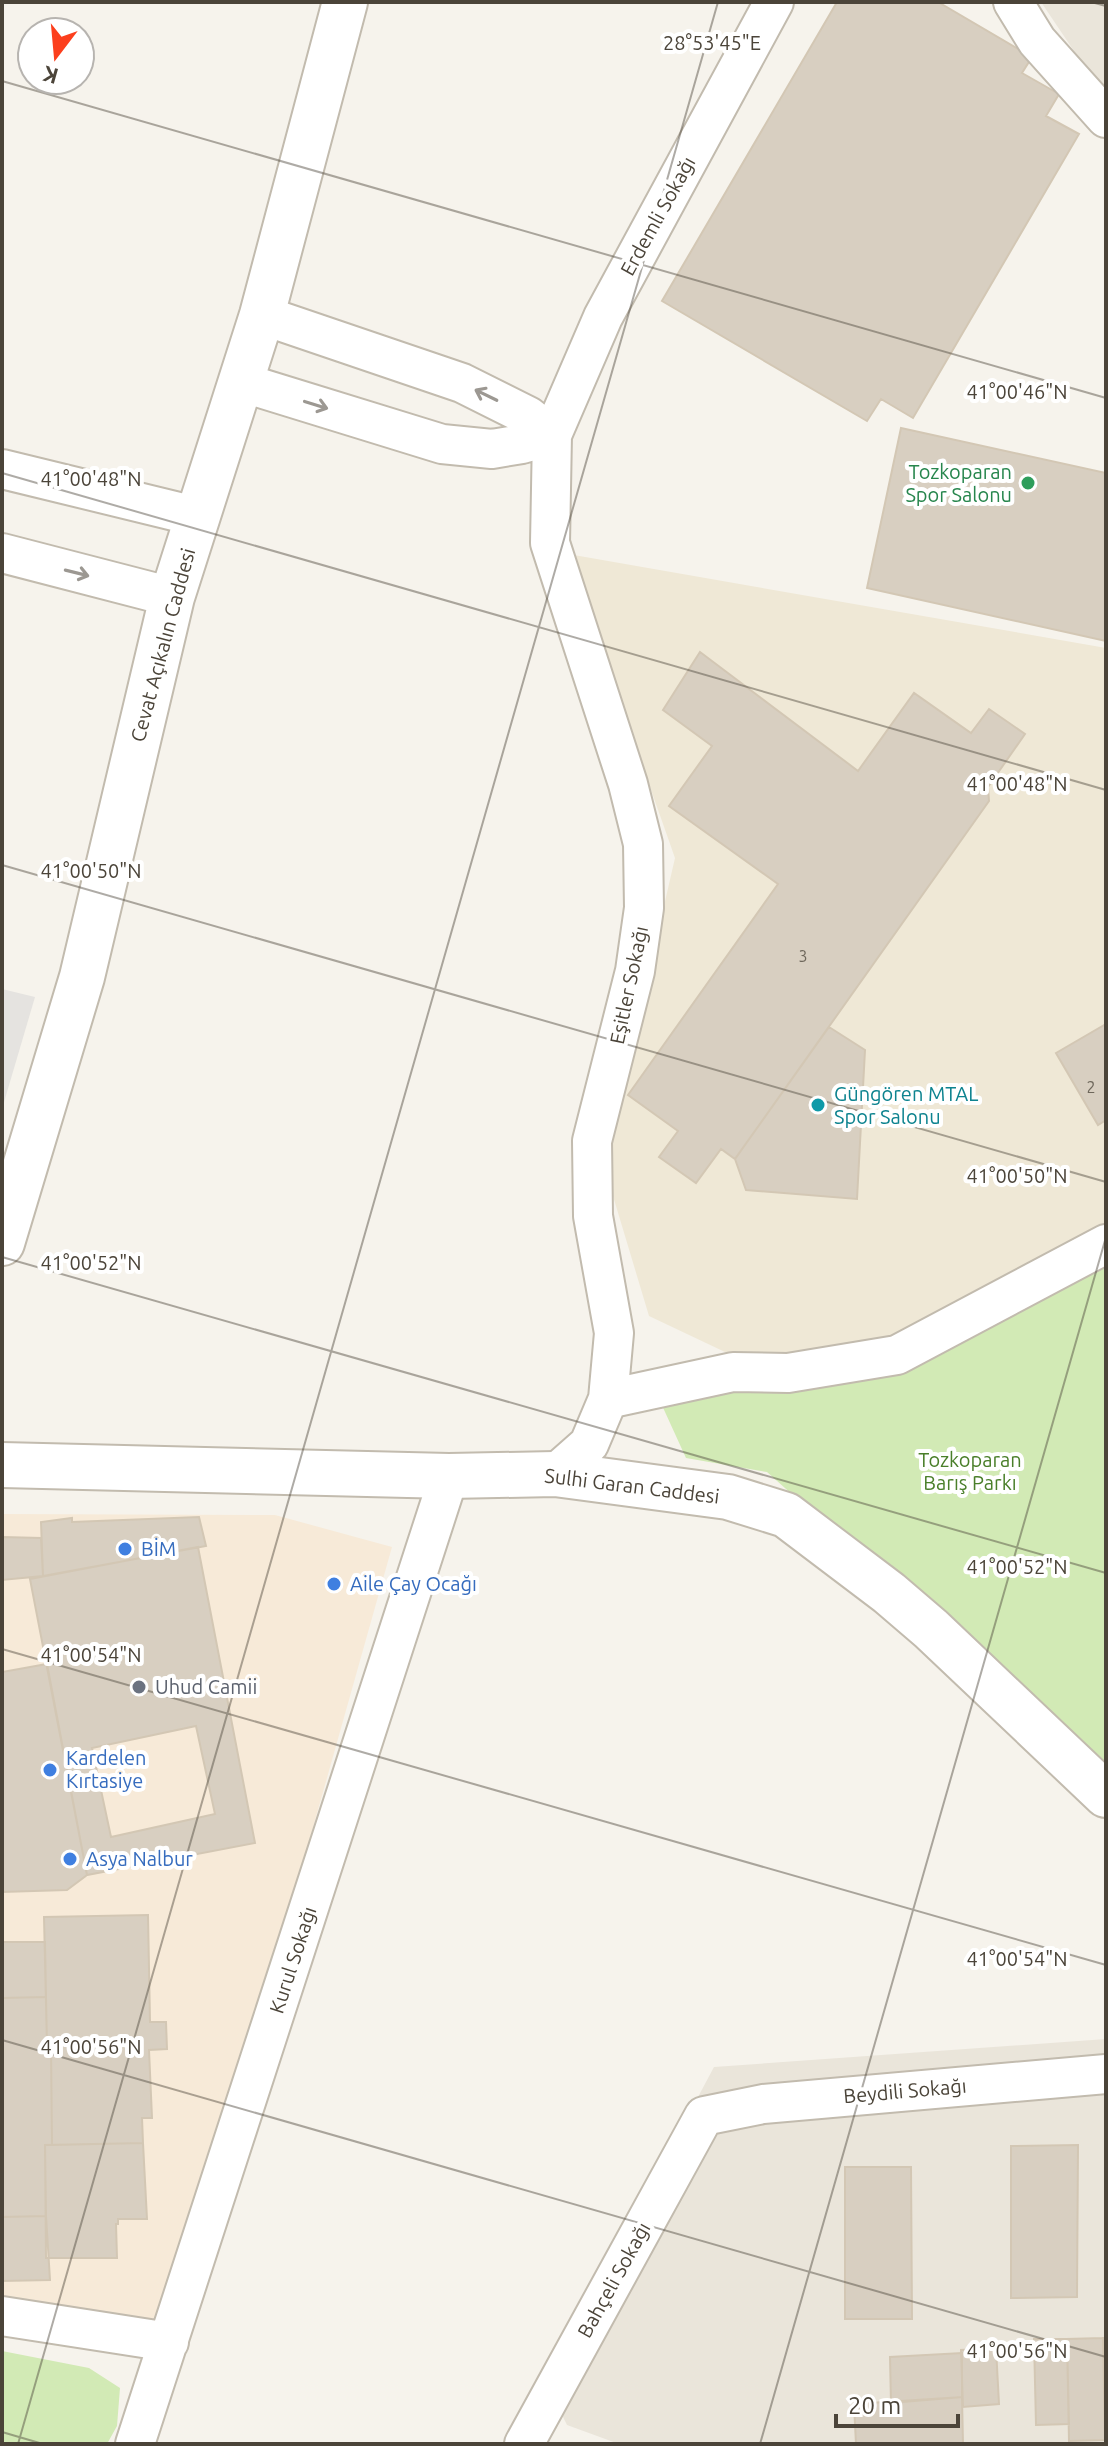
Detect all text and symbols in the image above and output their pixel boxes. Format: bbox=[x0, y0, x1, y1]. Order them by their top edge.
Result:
north arrow bbox=[16, 16, 96, 96]
text: 28°53'45"E bbox=[663, 31, 761, 54]
text: K bbox=[40, 62, 61, 90]
street label: Erdemli Sokağı bbox=[615, 152, 700, 279]
text: 41°00'46"N bbox=[966, 380, 1068, 403]
one-way arrow bbox=[475, 386, 498, 401]
one-way arrow bbox=[303, 399, 328, 413]
place label: Tozkoparan Spor Salonu bbox=[905, 460, 1012, 506]
text: 41°00'48"N bbox=[40, 467, 142, 490]
marker: Tozkoparan Spor Salonu bbox=[1019, 474, 1037, 492]
street label: Cevat Açıkalın Caddesi bbox=[126, 545, 199, 744]
one-way arrow bbox=[64, 567, 90, 582]
text: 41°00'48"N bbox=[966, 772, 1068, 795]
text: 41°00'50"N bbox=[40, 859, 142, 882]
street label: Eşitler Sokağı bbox=[605, 924, 652, 1046]
house number: 3 bbox=[798, 947, 808, 965]
house number: 2 bbox=[1086, 1078, 1096, 1096]
place label: Güngören MTAL Spor Salonu bbox=[834, 1082, 978, 1128]
marker: Güngören MTAL Spor Salonu bbox=[809, 1096, 827, 1114]
text: 41°00'50"N bbox=[966, 1164, 1068, 1187]
text: 41°00'52"N bbox=[40, 1251, 142, 1274]
park label: Tozkoparan Barış Parkı bbox=[918, 1448, 1022, 1494]
street label: Sulhi Garan Caddesi bbox=[543, 1463, 721, 1508]
place label: BİM bbox=[141, 1537, 176, 1560]
marker: BİM bbox=[116, 1540, 134, 1558]
text: 41°00'52"N bbox=[966, 1555, 1068, 1578]
place label: Aile Çay Ocağı bbox=[350, 1572, 477, 1595]
marker: Aile Çay Ocağı bbox=[325, 1575, 343, 1593]
text: 41°00'54"N bbox=[40, 1643, 142, 1666]
place label: Uhud Camii bbox=[155, 1675, 257, 1698]
marker: Uhud Camii bbox=[130, 1678, 148, 1696]
place label: Kardelen Kırtasiye bbox=[66, 1746, 146, 1792]
marker: Kardelen Kırtasiye bbox=[41, 1761, 59, 1779]
place label: Asya Nalbur bbox=[86, 1847, 193, 1870]
marker: Asya Nalbur bbox=[61, 1850, 79, 1868]
street label: Kurul Sokağı bbox=[264, 1903, 321, 2016]
text: 41°00'54"N bbox=[966, 1947, 1068, 1970]
text: 41°00'56"N bbox=[40, 2035, 142, 2058]
street label: Beydili Sokağı bbox=[842, 2074, 967, 2107]
street label: Bahçeli Sokağı bbox=[572, 2218, 655, 2341]
text: 41°00'56"N bbox=[966, 2339, 1068, 2362]
scale bar bbox=[836, 2378, 958, 2428]
text: 20 m bbox=[848, 2392, 901, 2419]

